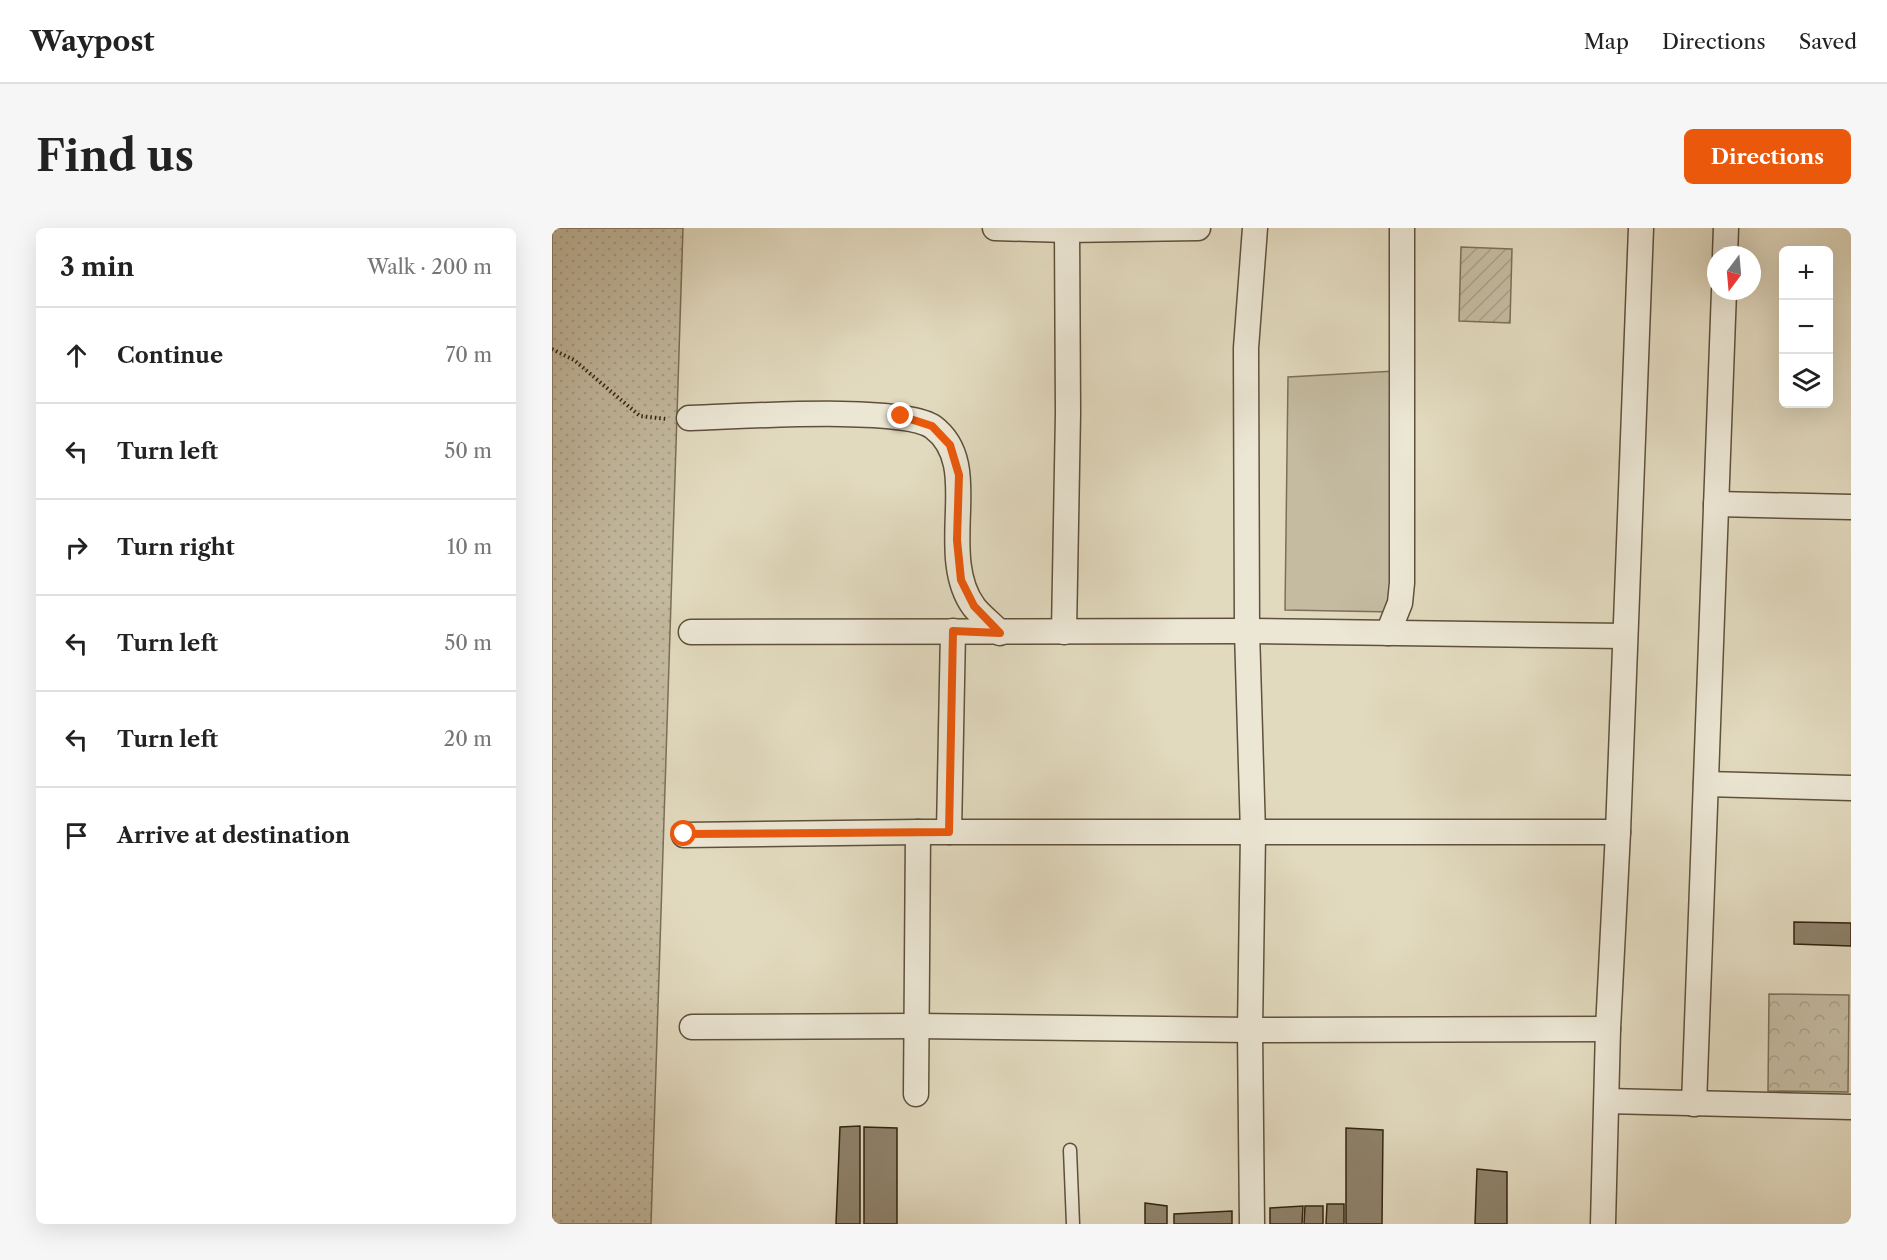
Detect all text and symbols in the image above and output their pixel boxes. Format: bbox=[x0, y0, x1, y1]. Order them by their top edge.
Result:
text: Waypost bbox=[30, 24, 154, 58]
text: Map bbox=[1584, 29, 1629, 54]
text: Directions bbox=[1662, 29, 1766, 54]
text: Saved bbox=[1799, 29, 1857, 54]
button: Directions bbox=[1684, 129, 1851, 184]
text: Find us bbox=[36, 130, 194, 182]
north arrow bbox=[1707, 246, 1761, 300]
map controls bbox=[1779, 246, 1833, 408]
button: + bbox=[1779, 246, 1833, 300]
text: 3 min bbox=[60, 251, 134, 283]
text: Walk · 200 m bbox=[367, 255, 492, 279]
button: − bbox=[1779, 300, 1833, 354]
icon: ahead bbox=[60, 339, 93, 372]
text: Continue bbox=[117, 342, 223, 369]
text: 70 m bbox=[446, 343, 492, 367]
button: layers bbox=[1779, 354, 1833, 408]
route end bbox=[887, 402, 913, 428]
icon: left bbox=[60, 435, 93, 468]
text: Turn left bbox=[117, 438, 218, 465]
text: 50 m bbox=[445, 439, 492, 463]
icon: right bbox=[60, 531, 93, 564]
text: Turn right bbox=[117, 534, 235, 561]
text: 10 m bbox=[447, 535, 492, 559]
icon: left bbox=[60, 627, 93, 660]
text: Turn left bbox=[117, 630, 218, 657]
text: 50 m bbox=[445, 631, 492, 655]
icon: left bbox=[60, 723, 93, 756]
text: Turn left bbox=[117, 726, 218, 753]
text: 20 m bbox=[444, 727, 492, 751]
icon: arrive bbox=[60, 819, 93, 852]
route start bbox=[670, 820, 696, 846]
text: Arrive at destination bbox=[117, 822, 350, 849]

